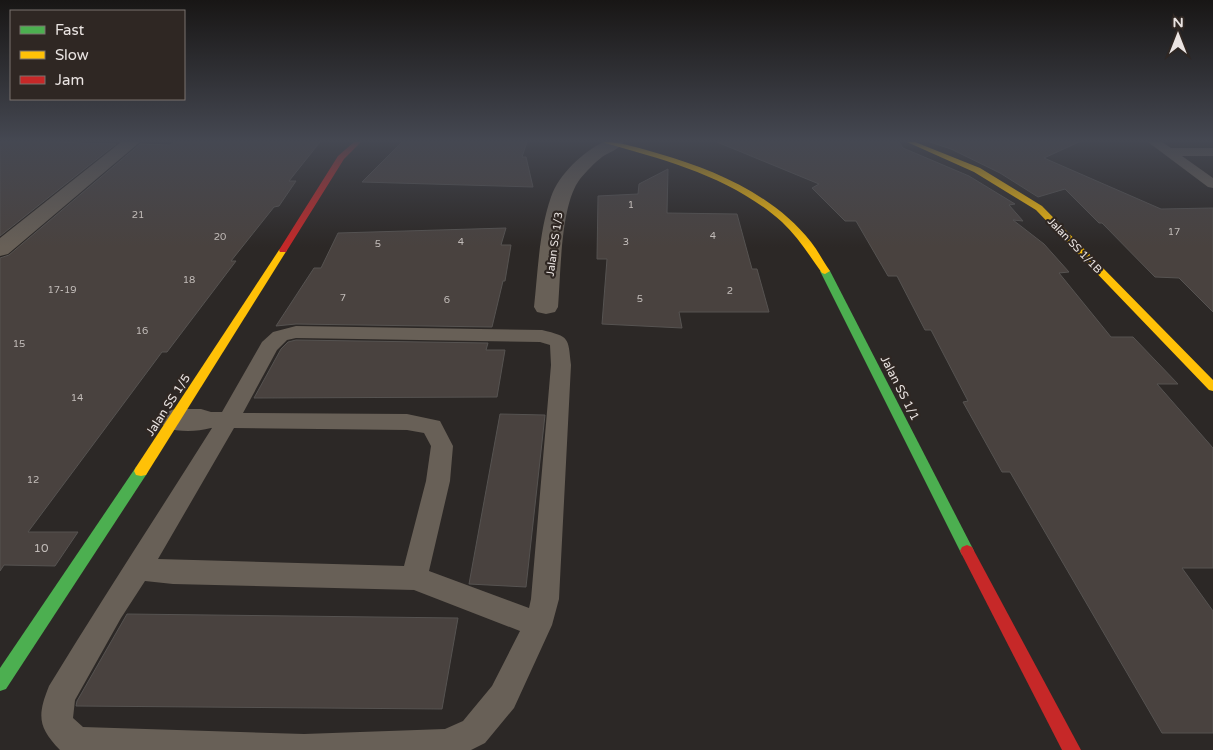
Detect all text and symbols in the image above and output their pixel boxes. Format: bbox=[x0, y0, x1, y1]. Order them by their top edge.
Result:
legend bbox=[10, 10, 185, 100]
north arrow bbox=[1153, 10, 1203, 60]
text: N bbox=[1172, 14, 1184, 31]
text: Fast bbox=[55, 21, 85, 39]
text: Slow bbox=[55, 46, 89, 64]
text: Jam bbox=[55, 71, 84, 89]
house number: 1 bbox=[628, 199, 634, 211]
house number: 21 bbox=[132, 209, 144, 221]
street label: Jalan SS 1/3 bbox=[544, 211, 565, 277]
street label: Jalan SS 1/1B bbox=[1045, 215, 1105, 276]
house number: 17 bbox=[1168, 226, 1180, 238]
house number: 4 bbox=[710, 230, 716, 242]
house number: 20 bbox=[214, 231, 226, 243]
house number: 4 bbox=[458, 236, 464, 248]
house number: 3 bbox=[623, 236, 629, 248]
house number: 5 bbox=[375, 238, 381, 250]
house number: 18 bbox=[183, 274, 195, 286]
house number: 17-19 bbox=[48, 284, 77, 296]
house number: 2 bbox=[727, 285, 733, 297]
house number: 7 bbox=[340, 292, 346, 304]
house number: 5 bbox=[637, 293, 643, 305]
house number: 6 bbox=[444, 294, 450, 306]
house number: 16 bbox=[136, 325, 148, 337]
house number: 15 bbox=[13, 338, 25, 350]
street label: Jalan SS 1/1 bbox=[878, 353, 922, 423]
street label: Jalan SS 1/5 bbox=[143, 371, 193, 439]
house number: 14 bbox=[71, 392, 83, 404]
house number: 12 bbox=[27, 474, 39, 486]
house number: 10 bbox=[33, 541, 49, 555]

